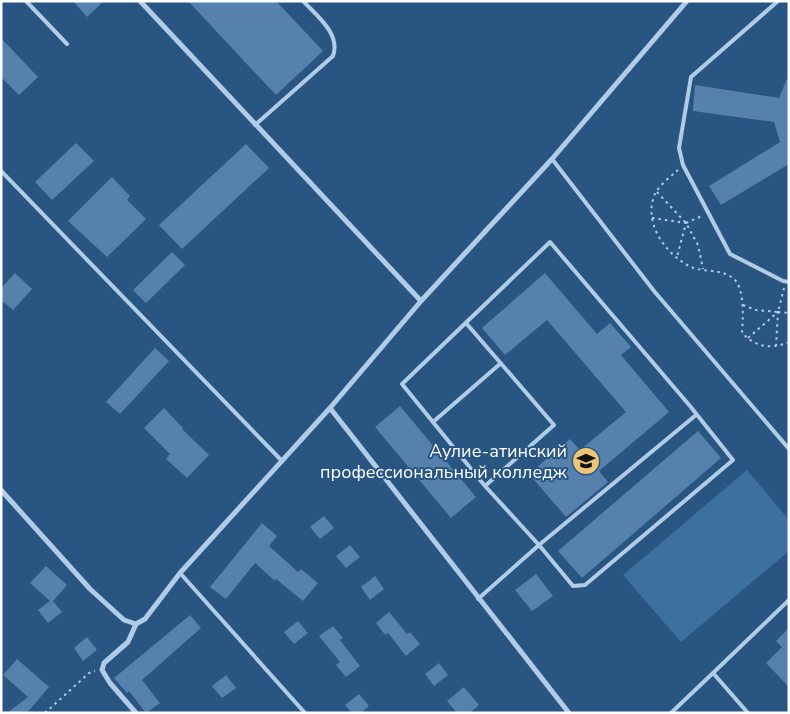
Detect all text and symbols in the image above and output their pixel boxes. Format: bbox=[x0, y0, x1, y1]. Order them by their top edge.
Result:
place label: Аулие-атинский профессиональный колледж bbox=[320, 439, 568, 484]
school or university icon: Аулие-атинский профессиональный колледж bbox=[571, 446, 601, 476]

